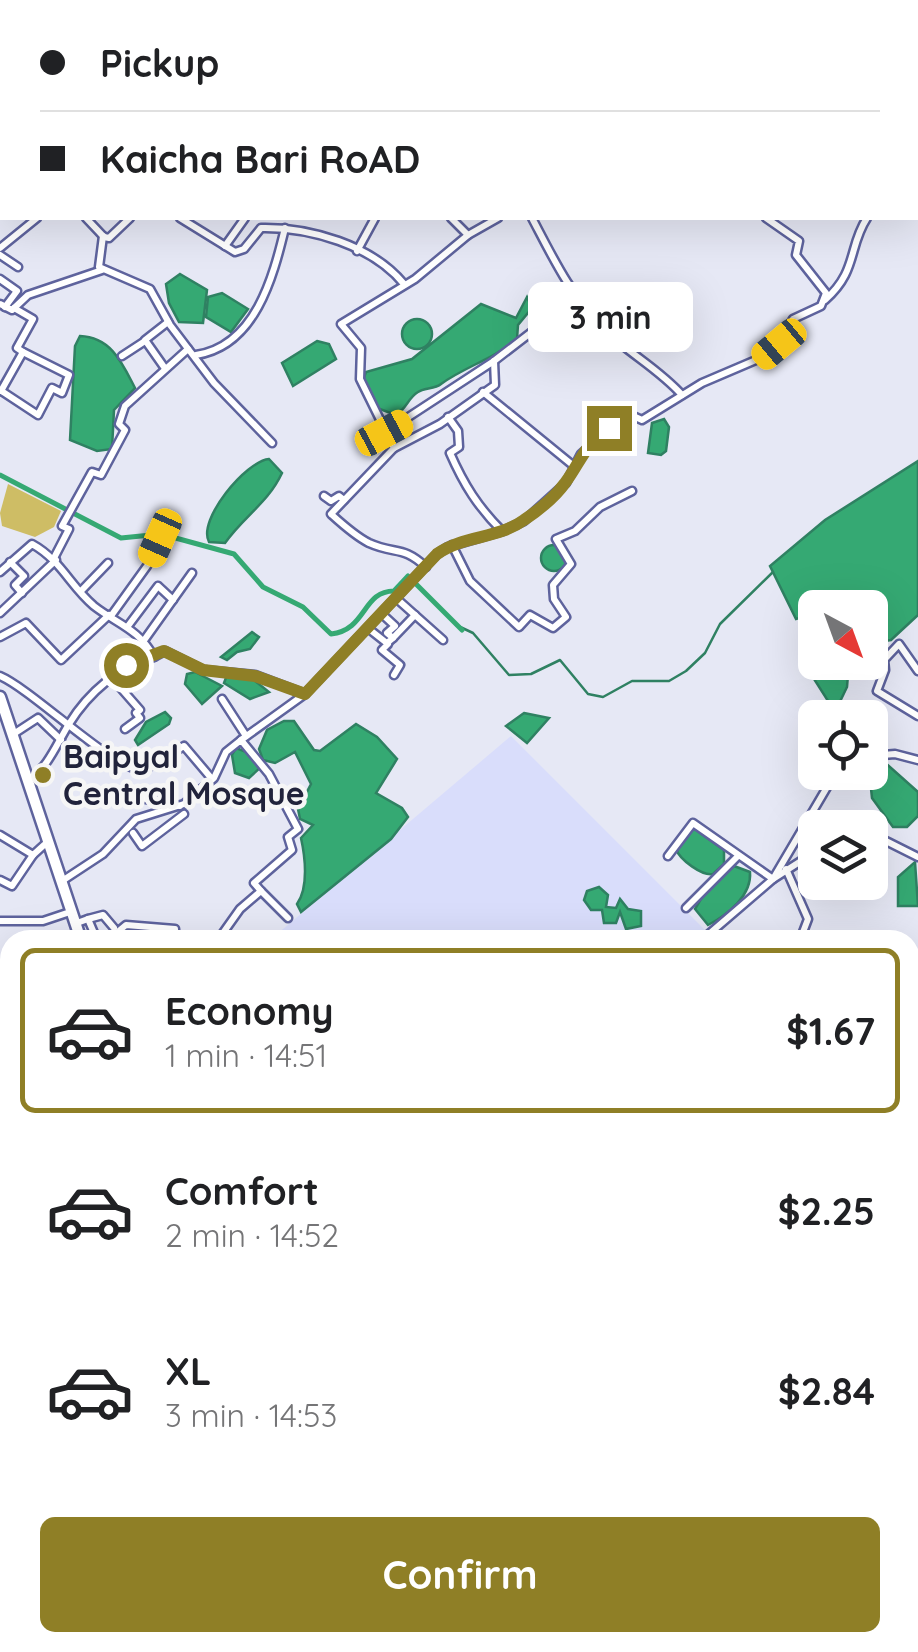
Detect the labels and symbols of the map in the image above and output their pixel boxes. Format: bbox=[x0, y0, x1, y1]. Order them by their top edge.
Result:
callout: 3 min bbox=[526, 283, 692, 353]
car bbox=[746, 313, 812, 375]
car bbox=[350, 406, 418, 460]
route end bbox=[587, 406, 632, 451]
car bbox=[134, 504, 186, 572]
north arrow bbox=[798, 590, 888, 680]
route start bbox=[104, 643, 149, 688]
place label: Baipyal Central Mosque bbox=[63, 736, 305, 813]
marker: Baipyal Central Mosque bbox=[32, 764, 54, 786]

